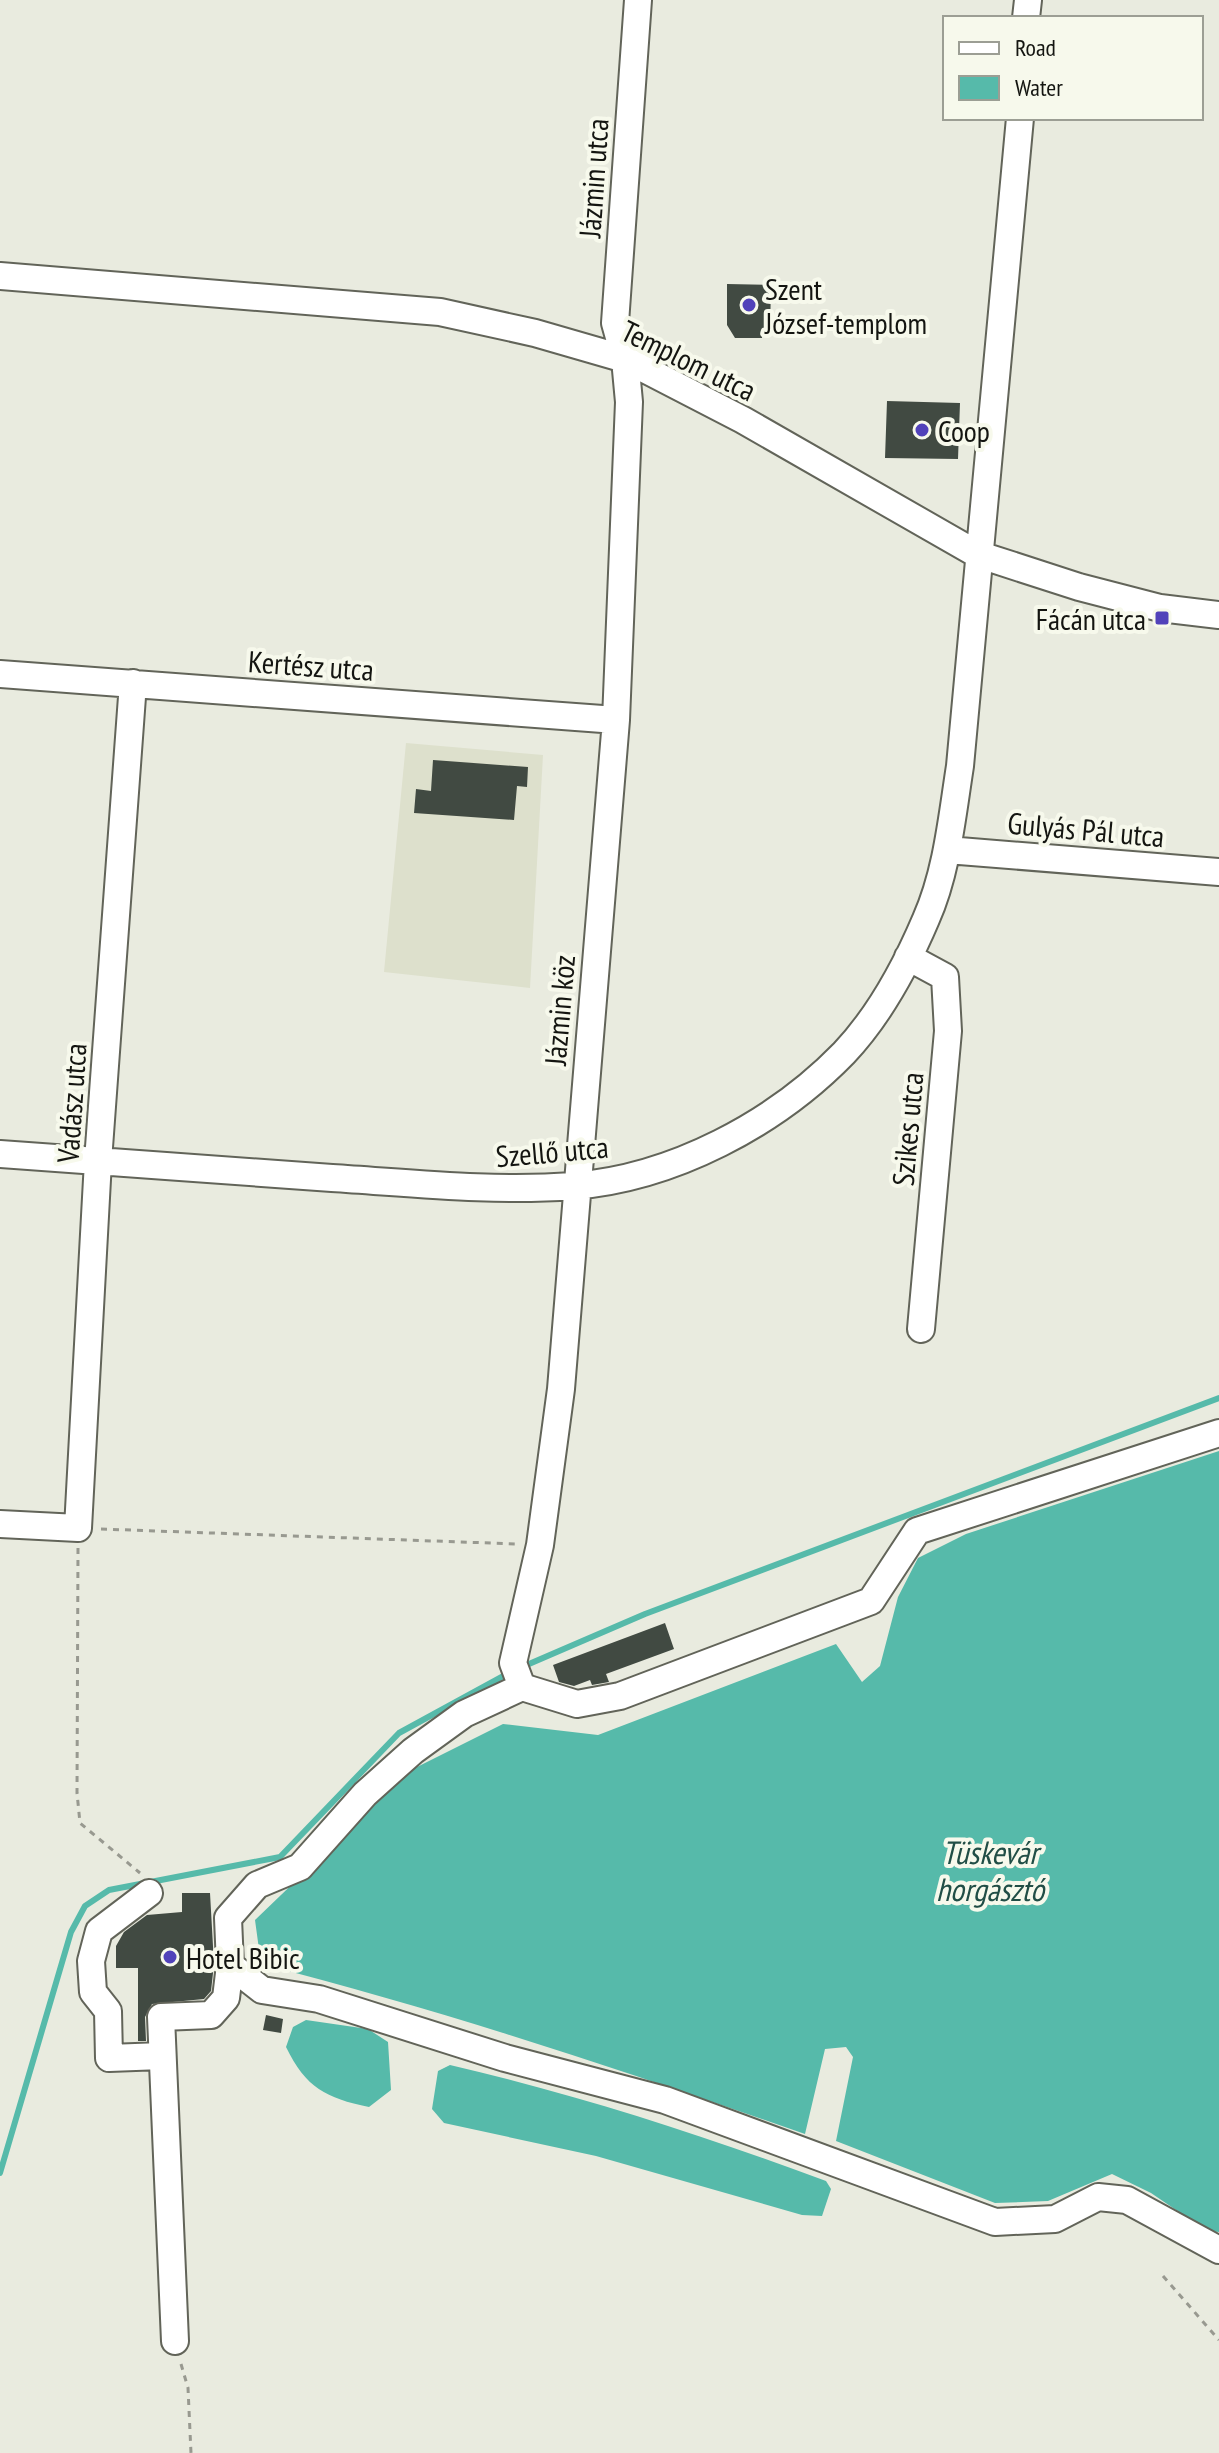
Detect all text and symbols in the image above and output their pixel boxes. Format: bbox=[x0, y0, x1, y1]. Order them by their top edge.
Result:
legend bbox=[943, 16, 1203, 120]
text: Road bbox=[1015, 32, 1056, 63]
text: Water bbox=[1015, 72, 1063, 103]
street label: Jázmin utca bbox=[569, 117, 617, 240]
place label: Szent József-templom bbox=[764, 269, 927, 342]
marker: Szent József-templom bbox=[740, 296, 758, 314]
street label: Templom utca bbox=[615, 311, 763, 409]
place label: Coop bbox=[938, 411, 990, 450]
marker: Coop bbox=[913, 421, 931, 439]
place label: Fácán utca bbox=[1036, 599, 1146, 638]
marker: Fácán utca bbox=[1153, 609, 1171, 627]
street label: Kertész utca bbox=[247, 641, 375, 689]
street label: Gulyás Pál utca bbox=[1006, 803, 1166, 855]
street label: Jázmin köz bbox=[535, 953, 583, 1068]
street label: Vadász utca bbox=[47, 1042, 95, 1165]
street label: Szikes utca bbox=[883, 1070, 931, 1188]
street label: Szellő utca bbox=[494, 1127, 610, 1175]
water label: Tüskevár horgásztó bbox=[936, 1831, 1046, 1910]
place label: Hotel Bibic bbox=[186, 1938, 300, 1977]
marker: Hotel Bibic bbox=[161, 1948, 179, 1966]

